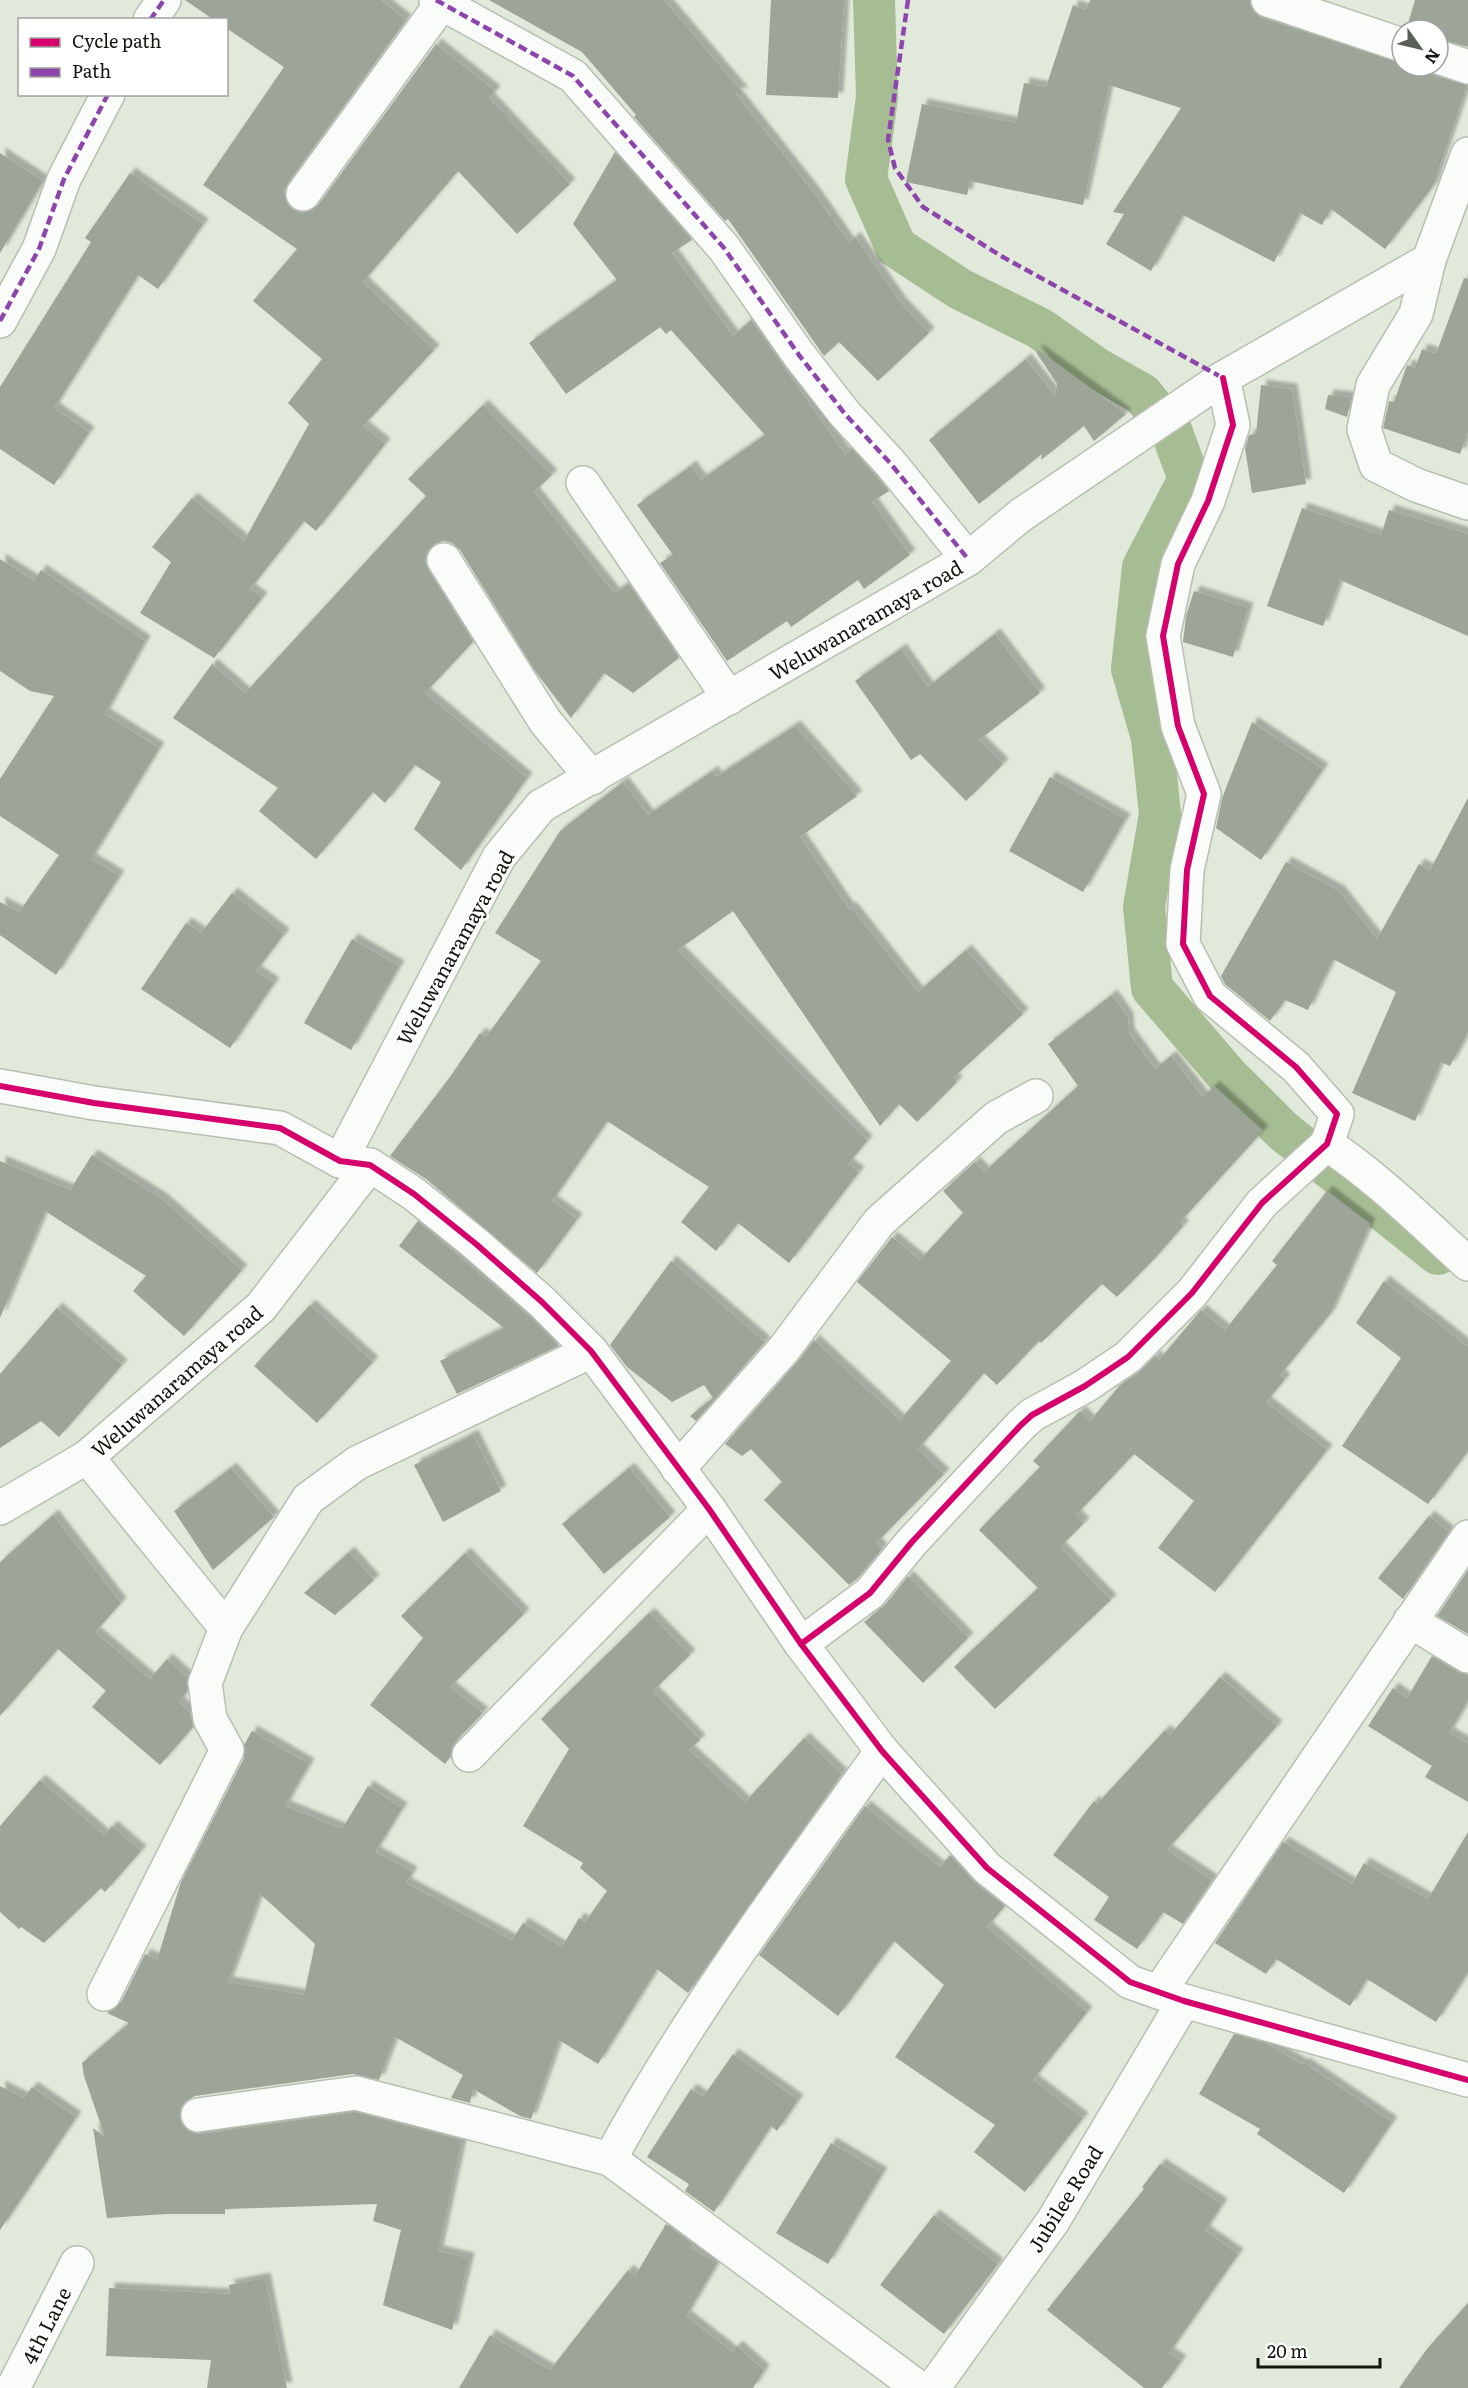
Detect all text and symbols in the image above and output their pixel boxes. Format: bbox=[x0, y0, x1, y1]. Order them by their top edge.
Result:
legend bbox=[18, 18, 228, 96]
north arrow bbox=[1390, 18, 1450, 78]
text: Cycle path bbox=[72, 27, 161, 54]
text: N bbox=[1420, 45, 1447, 69]
text: Path bbox=[72, 57, 111, 84]
street label: Weluwanaramaya road bbox=[763, 551, 967, 687]
street label: Weluwanaramaya road bbox=[388, 844, 520, 1050]
street label: Weluwanaramaya road bbox=[83, 1297, 269, 1463]
street label: Jubilee Road bbox=[1019, 2139, 1109, 2257]
street label: 4th Lane bbox=[13, 2281, 77, 2369]
scale bar bbox=[1258, 2331, 1380, 2369]
text: 20 m bbox=[1267, 2337, 1308, 2364]

